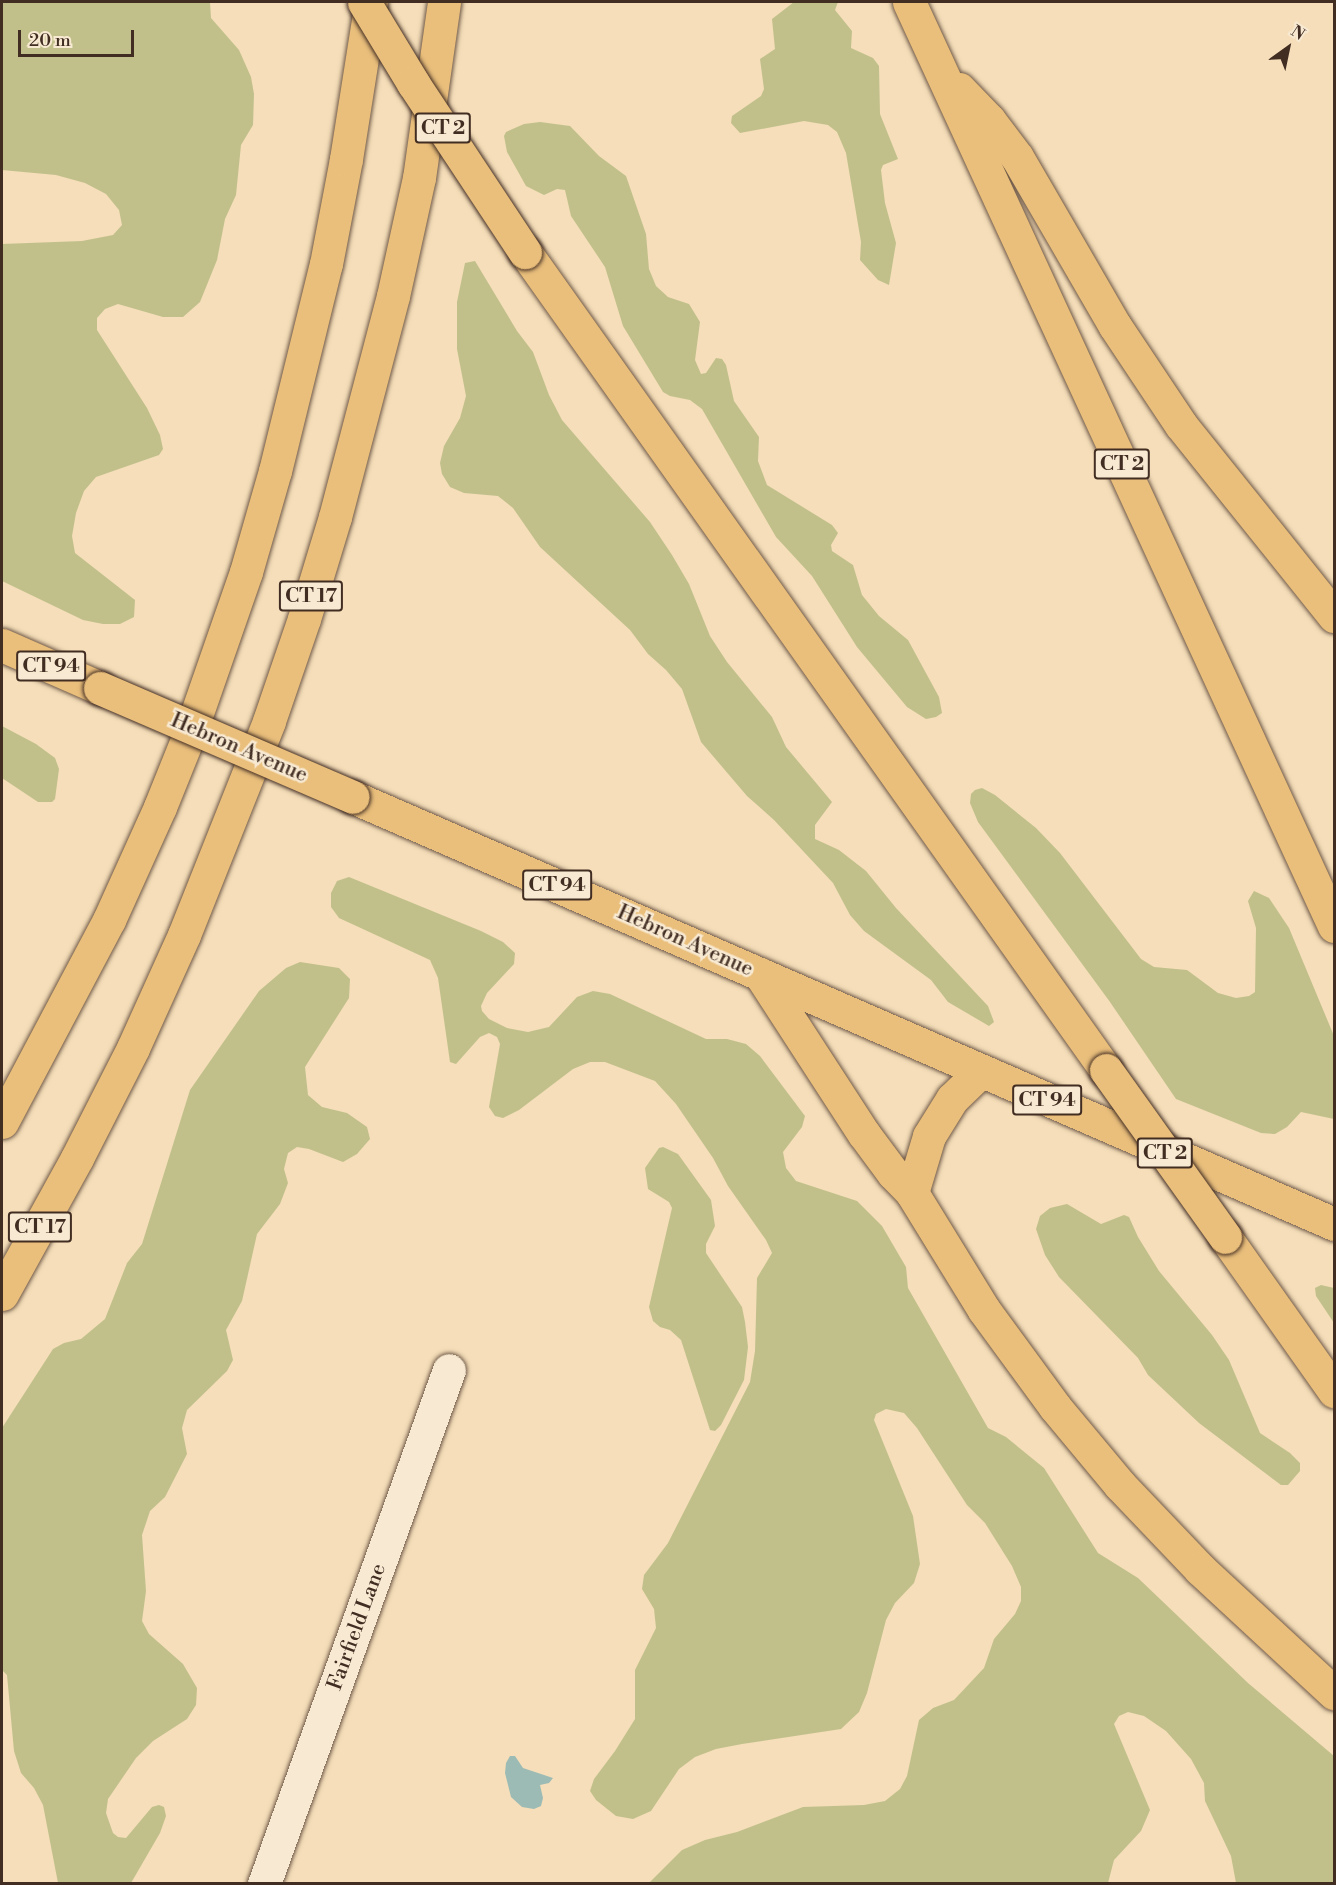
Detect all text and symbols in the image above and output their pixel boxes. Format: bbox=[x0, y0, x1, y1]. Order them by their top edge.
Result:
scale bar bbox=[21, 18, 136, 56]
north arrow bbox=[1258, 18, 1318, 78]
text: N bbox=[1287, 21, 1309, 45]
text: 20 m bbox=[29, 29, 71, 52]
road number: CT 2 bbox=[414, 111, 472, 145]
road number: CT 2 bbox=[1094, 447, 1150, 481]
road number: CT 17 bbox=[278, 579, 344, 613]
road number: CT 94 bbox=[15, 649, 87, 683]
street label: Hebron Avenue bbox=[167, 708, 311, 788]
road number: CT 94 bbox=[521, 868, 593, 902]
street label: Hebron Avenue bbox=[613, 900, 757, 982]
road number: CT 94 bbox=[1011, 1083, 1083, 1117]
road number: CT 2 bbox=[1136, 1136, 1194, 1170]
road number: CT 17 bbox=[7, 1210, 73, 1244]
street label: Fairfield Lane bbox=[322, 1560, 392, 1694]

